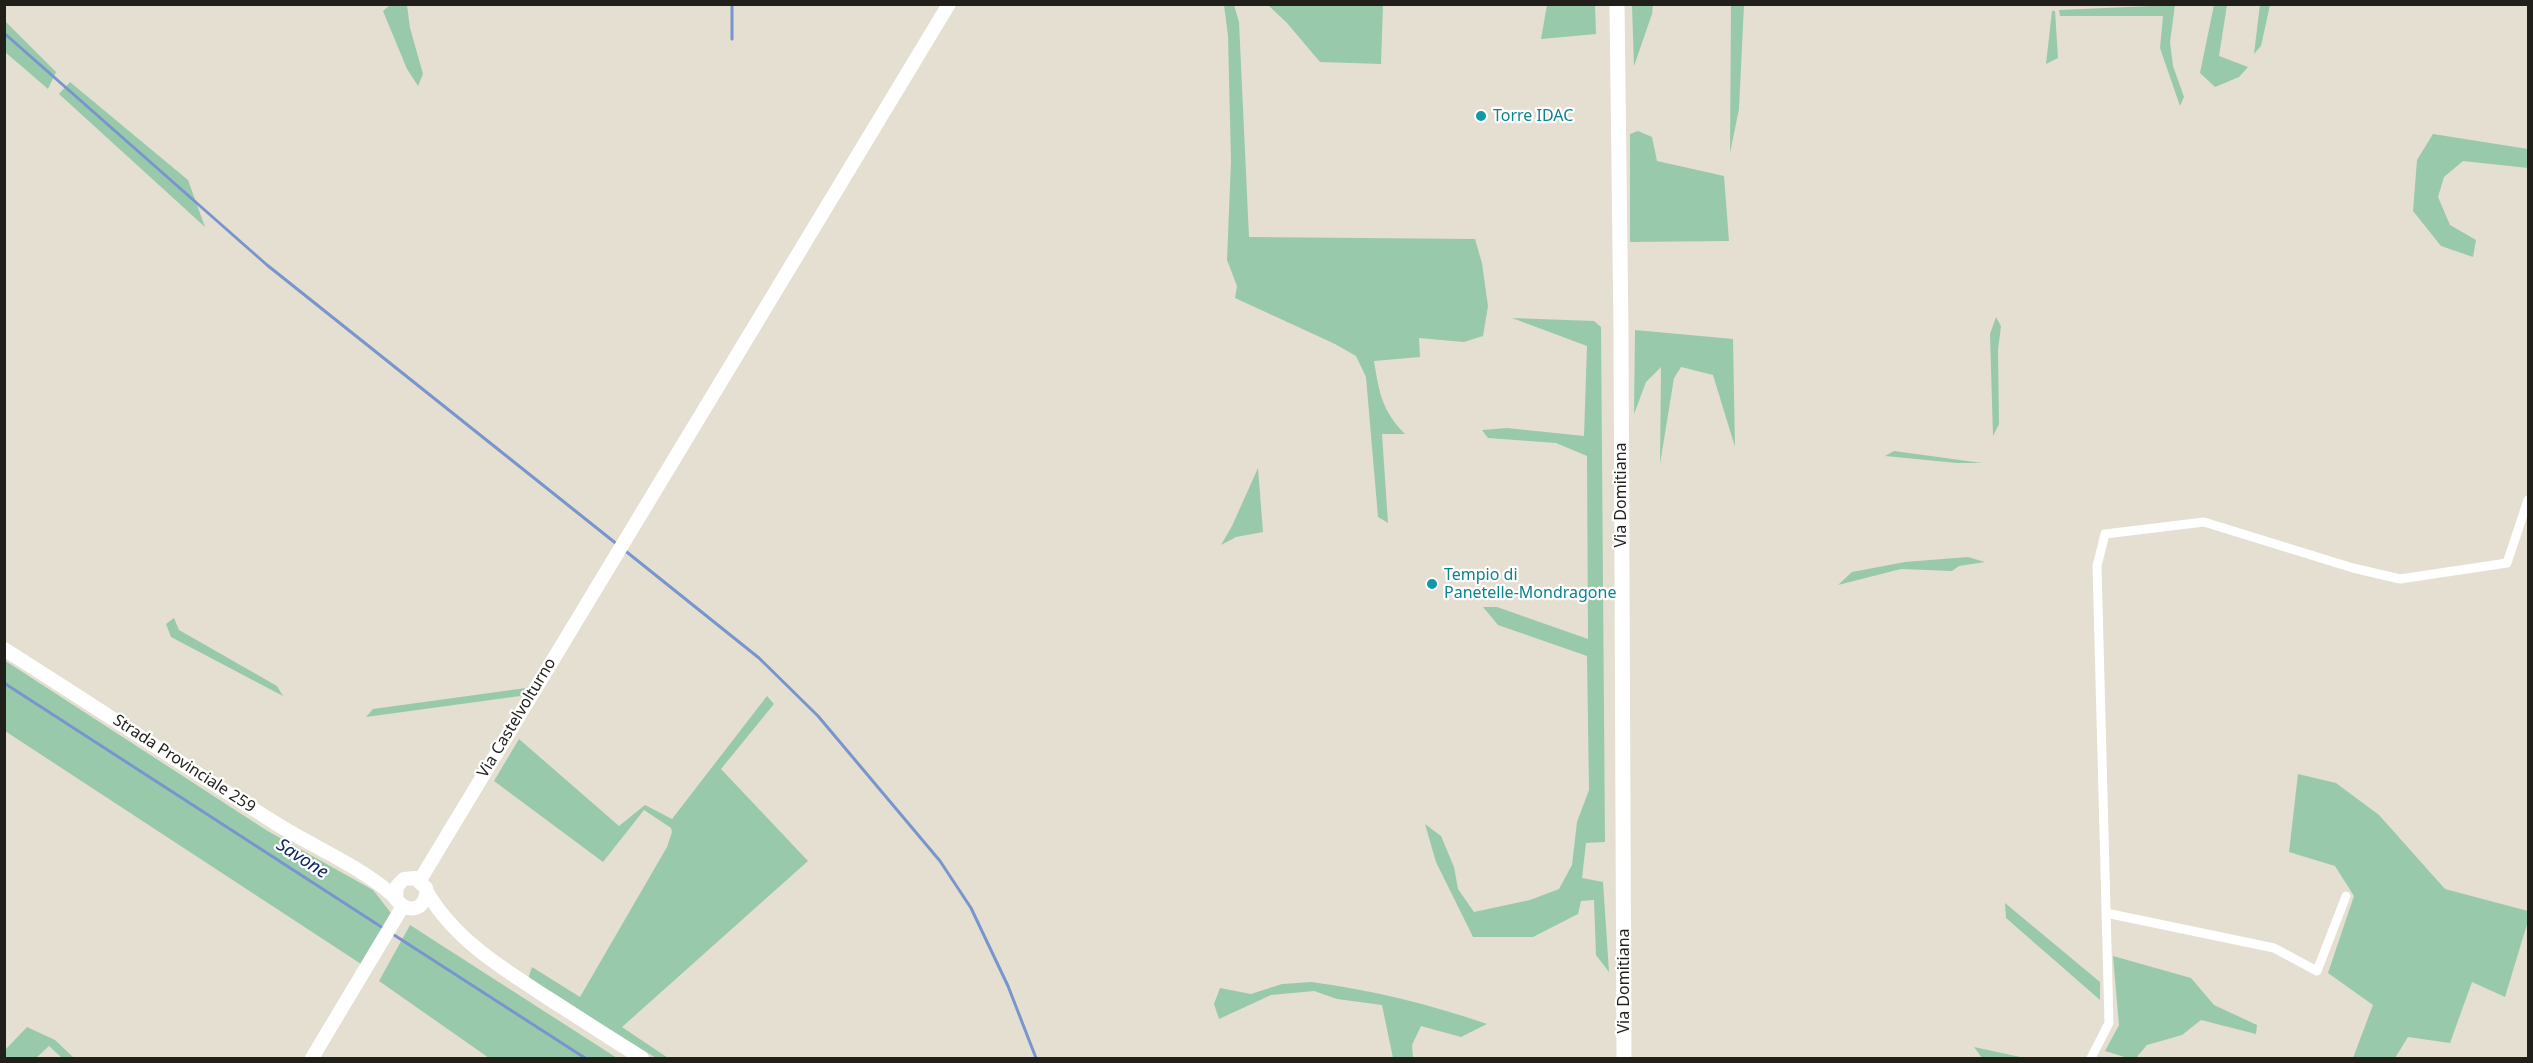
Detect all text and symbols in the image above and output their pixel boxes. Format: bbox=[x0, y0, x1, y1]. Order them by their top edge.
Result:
place label: Torre IDAC bbox=[1493, 106, 1573, 126]
marker: Torre IDAC bbox=[1474, 109, 1488, 123]
street label: Via Domitiana bbox=[1611, 442, 1631, 548]
place label: Tempio di Panetelle-Mondragone bbox=[1444, 565, 1616, 603]
marker: Tempio di Panetelle-Mondragone bbox=[1425, 577, 1439, 591]
street label: Via Castelvolturno bbox=[474, 655, 560, 781]
street label: Strada Provinciale 259 bbox=[109, 711, 259, 817]
water label: Savone bbox=[272, 834, 332, 884]
street label: Via Domitiana bbox=[1614, 928, 1634, 1034]

